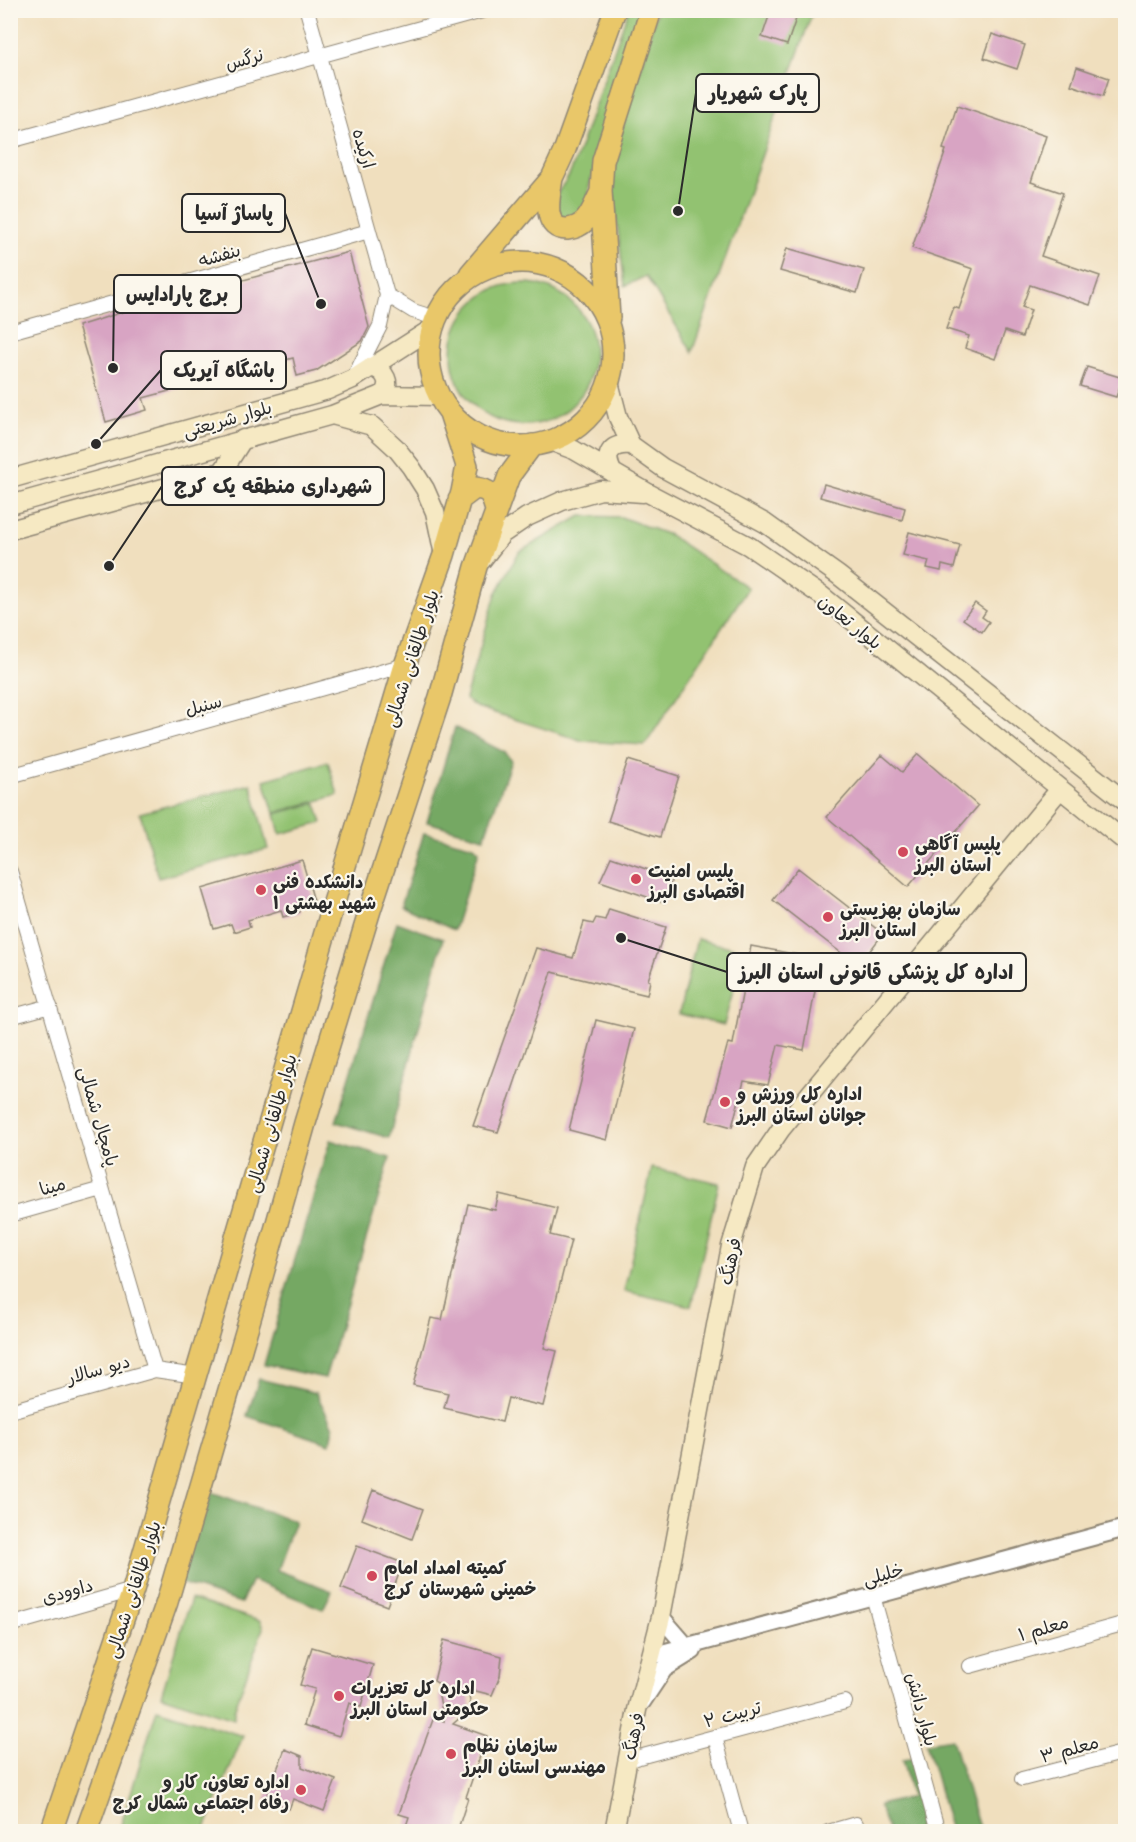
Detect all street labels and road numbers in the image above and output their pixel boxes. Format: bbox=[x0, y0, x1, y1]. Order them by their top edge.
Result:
street label: نرگس bbox=[222, 40, 266, 76]
street label: ارکیده bbox=[346, 125, 384, 171]
street label: بنفشه bbox=[195, 235, 243, 273]
street label: بلوار شریعتی bbox=[179, 392, 275, 444]
street label: بلوار طالقانی شمالی bbox=[375, 586, 445, 730]
street label: بلوار تعاون bbox=[813, 587, 889, 655]
street label: سنبل bbox=[181, 686, 225, 722]
street label: بلوار طالقانی شمالی bbox=[237, 1051, 303, 1195]
street label: پامچال شمالی bbox=[73, 1063, 127, 1169]
street label: مینا bbox=[36, 1168, 68, 1202]
street label: فرهنگ bbox=[711, 1235, 747, 1287]
street label: دیو سالار bbox=[61, 1346, 133, 1390]
street label: بلوار طالقانی شمالی bbox=[97, 1517, 167, 1661]
street label: خلیلی bbox=[859, 1555, 907, 1591]
street label: داوودی bbox=[38, 1570, 96, 1610]
street label: معلم ۱ bbox=[1014, 1607, 1072, 1649]
street label: بلوار دانش bbox=[900, 1669, 946, 1749]
street label: تربیت ۲ bbox=[700, 1692, 765, 1734]
street label: فرهنگ bbox=[614, 1710, 650, 1762]
street label: معلم ۳ bbox=[1036, 1727, 1102, 1771]

